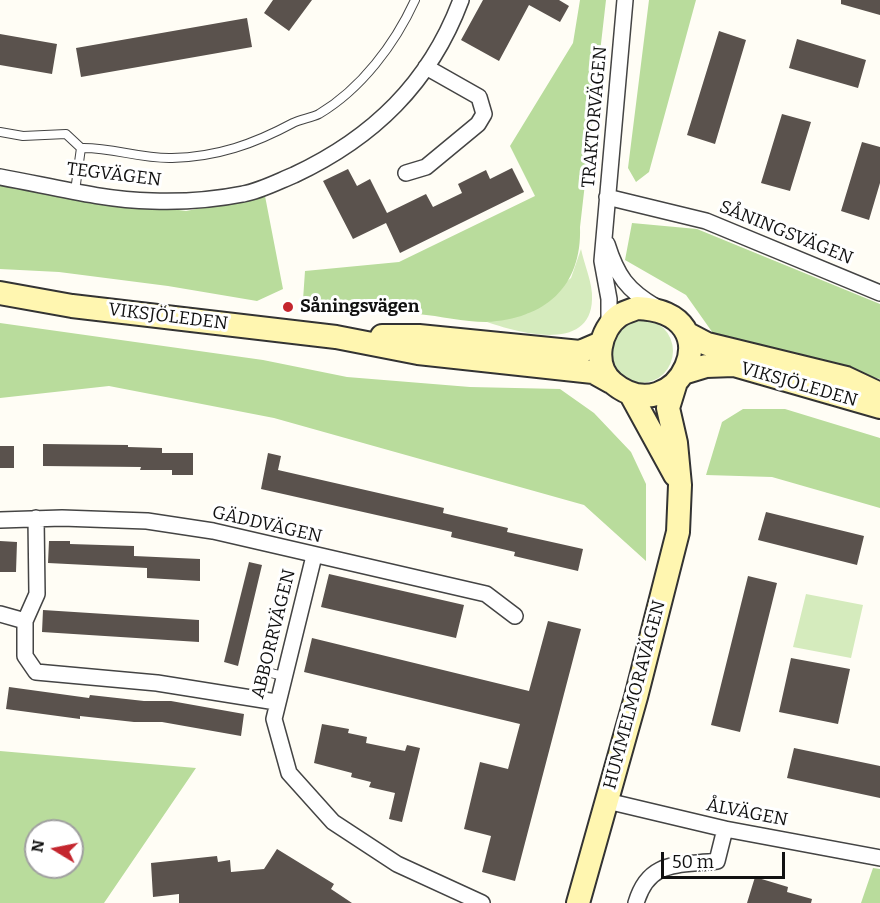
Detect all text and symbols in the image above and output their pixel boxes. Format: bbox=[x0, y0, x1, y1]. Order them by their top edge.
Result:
street label: TRAKTORVÄGEN bbox=[578, 45, 612, 189]
street label: TEGVÄGEN bbox=[65, 158, 163, 192]
street label: SÅNINGSVÄGEN bbox=[716, 196, 856, 270]
place label: Såningsvägen bbox=[300, 296, 419, 318]
street label: VIKSJÖLEDEN bbox=[107, 299, 229, 335]
marker: Såningsvägen bbox=[281, 300, 295, 314]
street label: VIKSJÖLEDEN bbox=[738, 358, 860, 412]
street label: GÄDDVÄGEN bbox=[210, 502, 324, 548]
street label: ABBORRVÄGEN bbox=[247, 567, 301, 701]
street label: HUMMELMORAVÄGEN bbox=[599, 598, 671, 792]
street label: ÅLVÄGEN bbox=[704, 795, 790, 831]
north arrow bbox=[24, 819, 84, 879]
text: N bbox=[27, 838, 48, 854]
scale bar bbox=[664, 840, 788, 878]
text: 50 m bbox=[672, 851, 714, 873]

